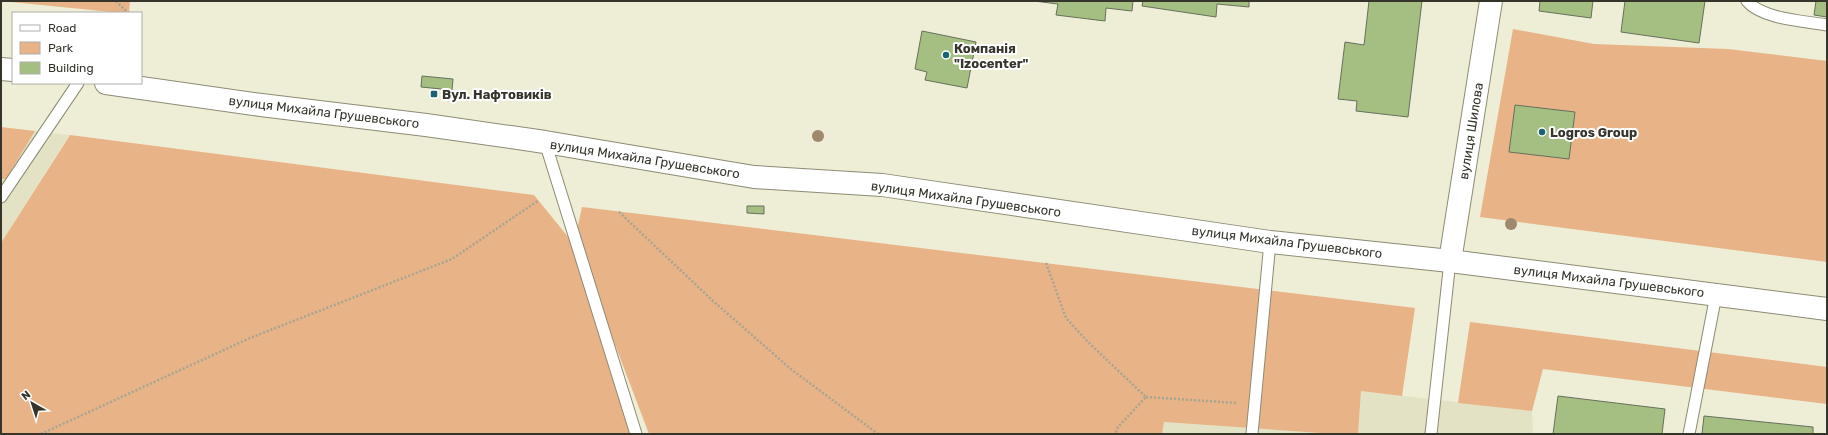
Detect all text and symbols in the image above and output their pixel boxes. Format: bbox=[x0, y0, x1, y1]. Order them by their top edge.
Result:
legend bbox=[12, 12, 142, 84]
text: Road bbox=[48, 21, 76, 35]
text: Park bbox=[48, 41, 74, 55]
place label: Компанія "Izocenter" bbox=[954, 41, 1029, 71]
marker: Компанія "Izocenter" bbox=[941, 50, 951, 60]
text: Building bbox=[48, 61, 94, 75]
street label: вулиця Шилова bbox=[1456, 82, 1486, 180]
place label: Вул. Нафтовиків bbox=[442, 87, 552, 102]
marker: Вул. Нафтовиків bbox=[429, 89, 439, 99]
street label: вулиця Михайла Грушевського bbox=[228, 93, 420, 131]
place label: Logros Group bbox=[1550, 125, 1637, 140]
marker: Logros Group bbox=[1537, 127, 1547, 137]
street label: вулиця Михайла Грушевського bbox=[549, 137, 741, 181]
street label: вулиця Михайла Грушевського bbox=[870, 178, 1062, 220]
street label: вулиця Михайла Грушевського bbox=[1191, 223, 1383, 261]
street label: вулиця Михайла Грушевського bbox=[1513, 262, 1705, 300]
north arrow bbox=[12, 383, 52, 423]
text: N bbox=[19, 388, 33, 403]

